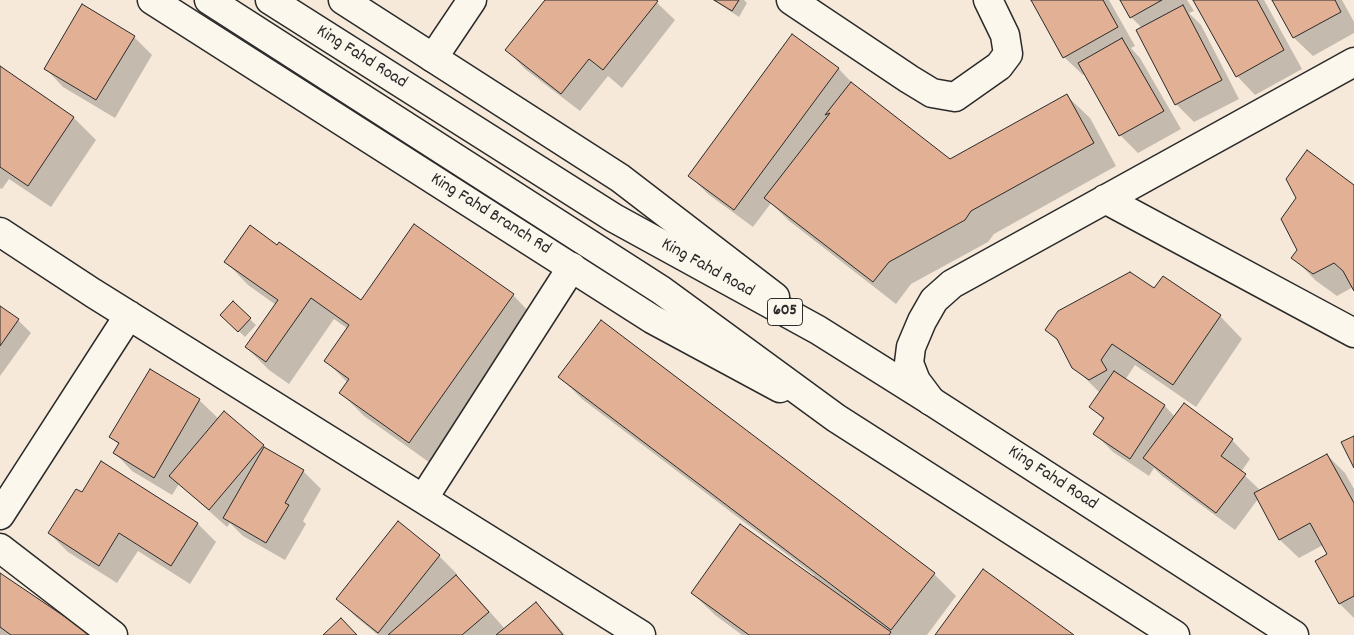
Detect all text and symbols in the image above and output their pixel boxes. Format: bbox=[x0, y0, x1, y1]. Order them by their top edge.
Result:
street label: King Fahd Road bbox=[312, 22, 410, 94]
street label: King Fahd Branch Rd bbox=[426, 169, 554, 261]
street label: King Fahd Road bbox=[657, 235, 757, 303]
road number: 605 bbox=[768, 298, 802, 326]
street label: King Fahd Road bbox=[1003, 442, 1101, 516]

